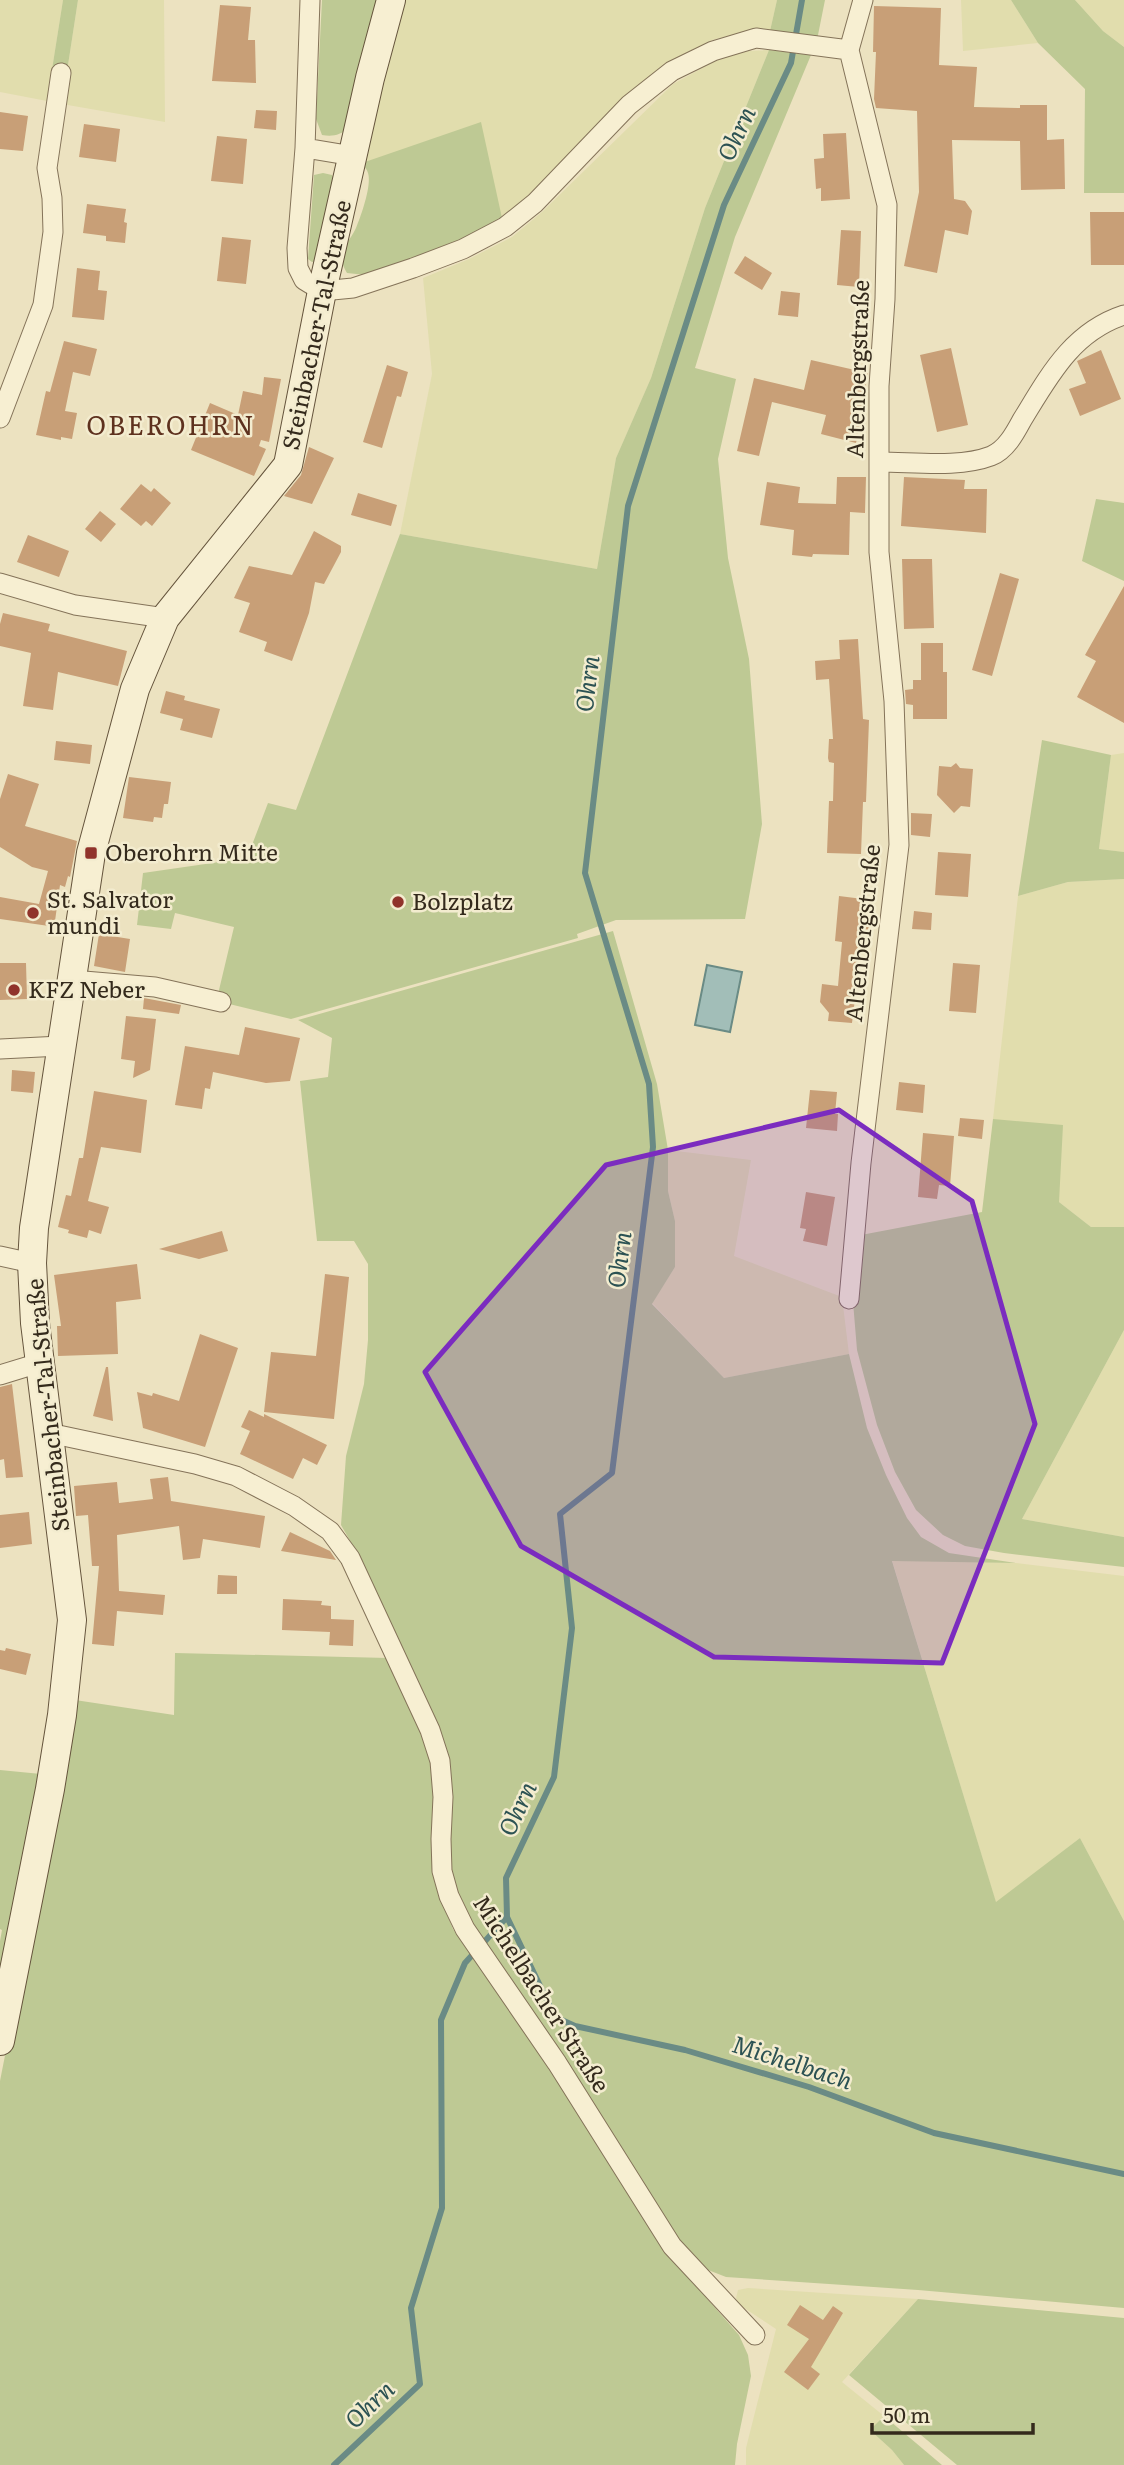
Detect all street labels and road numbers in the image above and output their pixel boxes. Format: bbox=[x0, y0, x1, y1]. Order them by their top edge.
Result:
street label: Steinbacher-Tal-Straße bbox=[272, 196, 358, 453]
street label: Altenbergstraße bbox=[836, 279, 876, 459]
street label: Altenbergstraße bbox=[835, 842, 887, 1023]
street label: Steinbacher-Tal-Straße bbox=[16, 1277, 76, 1534]
street label: Michelbacher Straße bbox=[466, 1888, 619, 2098]

